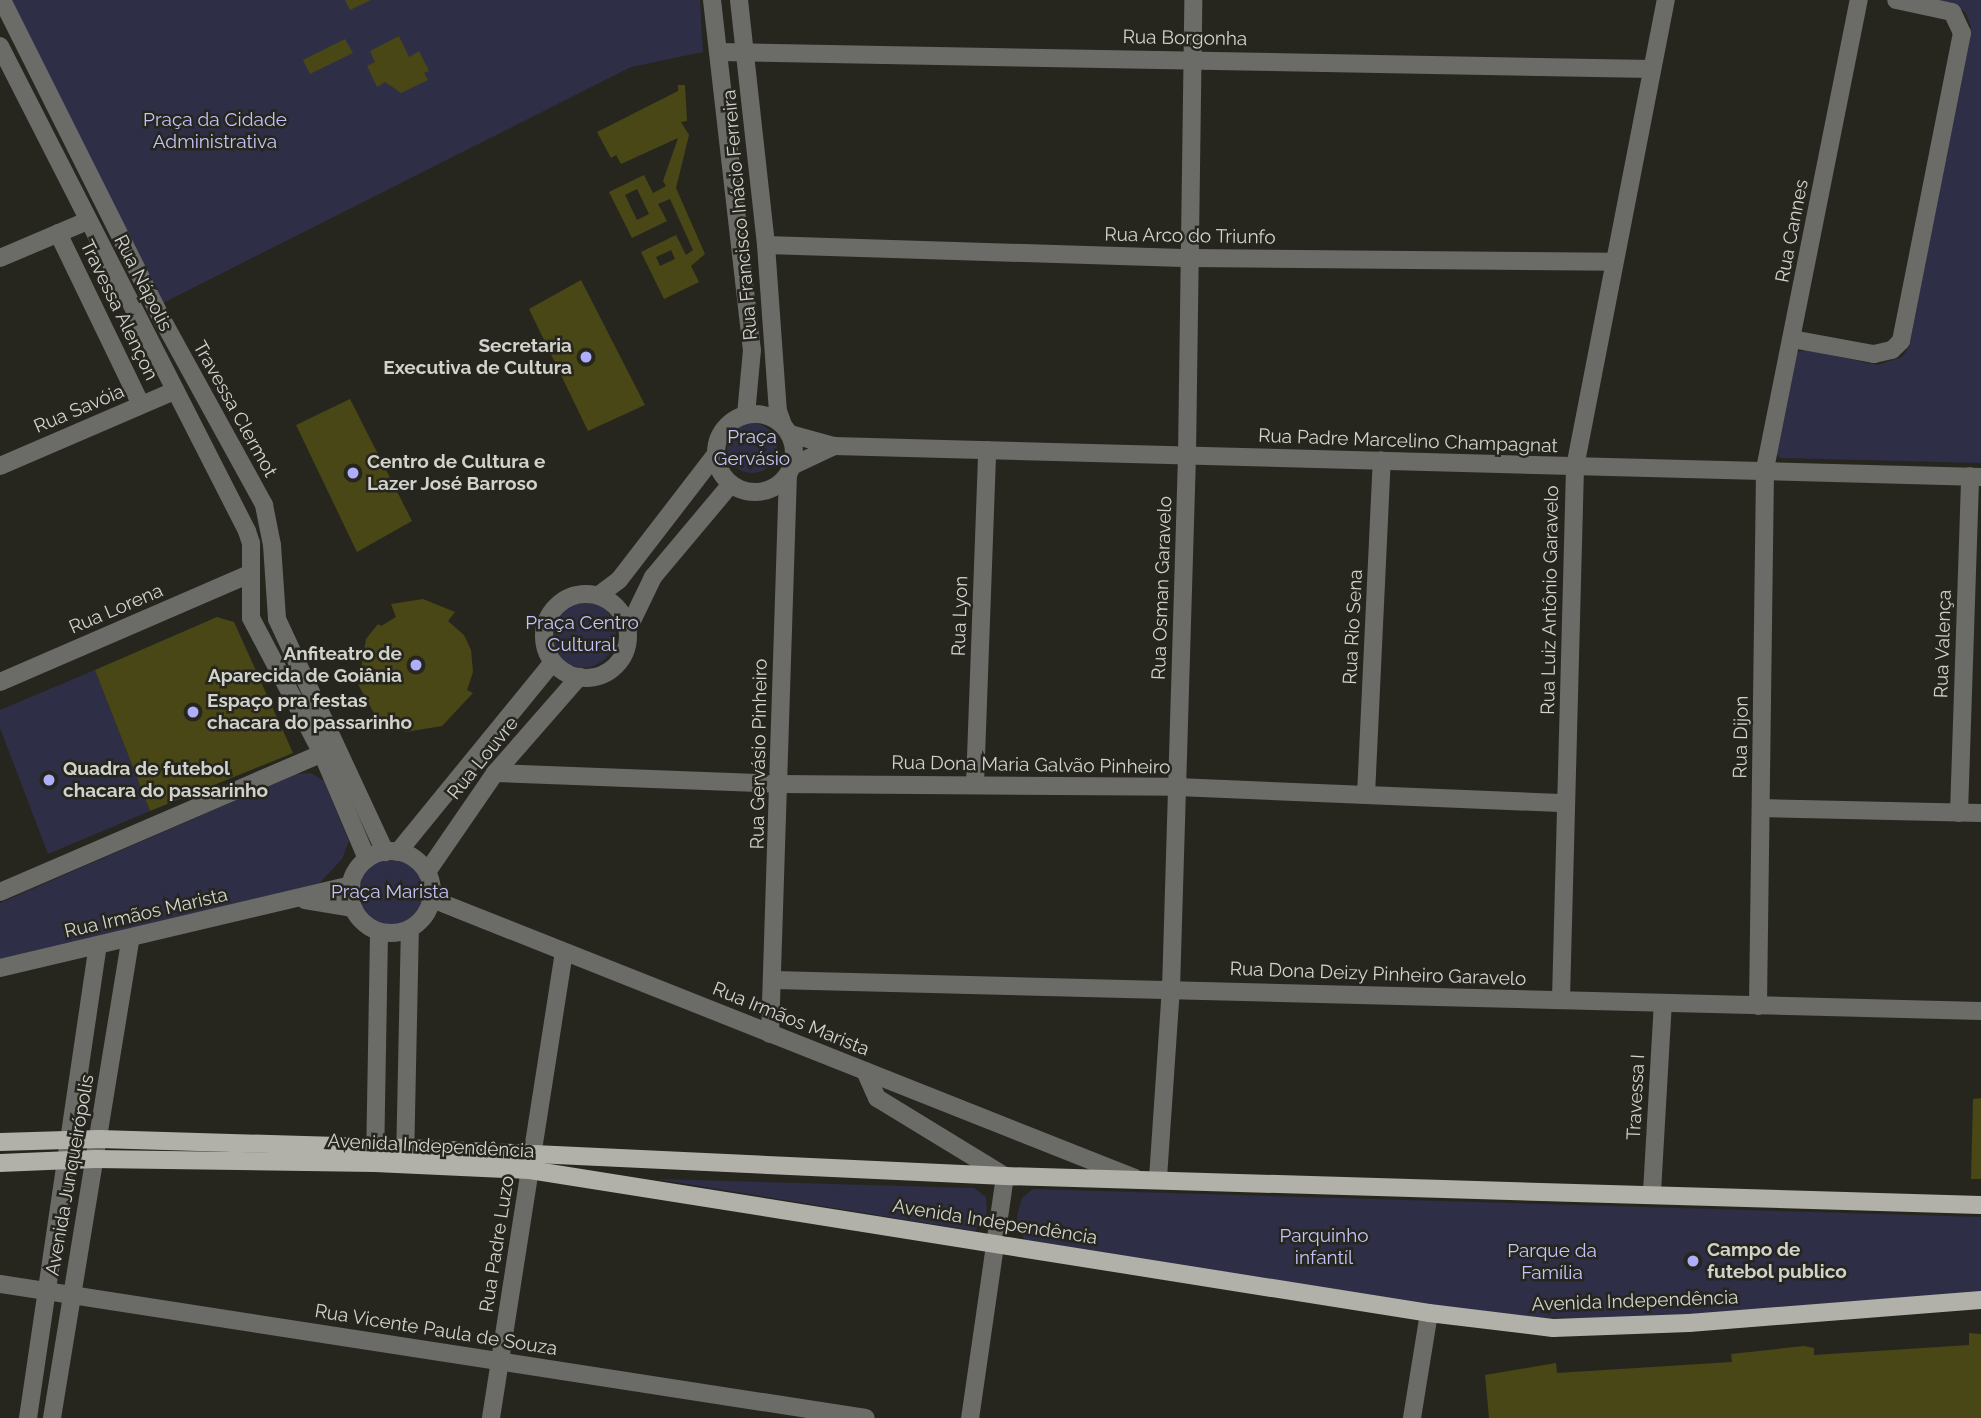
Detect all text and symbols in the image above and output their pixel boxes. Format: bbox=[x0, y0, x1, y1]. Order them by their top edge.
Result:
street label: Rua Borgonha bbox=[1122, 26, 1248, 50]
street label: Rua Francisco Inácio Ferreira bbox=[718, 89, 762, 341]
park label: Praça da Cidade Administrativa bbox=[143, 109, 287, 153]
street label: Rua Cannes bbox=[1771, 177, 1813, 285]
street label: Rua Arco do Triunfo bbox=[1103, 223, 1277, 249]
street label: Rua Nápolis bbox=[109, 231, 177, 335]
street label: Travessa Alençon bbox=[75, 236, 163, 384]
place label: Secretaria Executiva de Cultura bbox=[383, 335, 572, 379]
street label: Travessa Clermot bbox=[188, 337, 282, 481]
marker: Secretaria Executiva de Cultura bbox=[578, 349, 594, 365]
street label: Rua Savóia bbox=[30, 380, 128, 438]
street label: Rua Padre Marcelino Champagnat bbox=[1258, 424, 1558, 458]
park label: Praça Gervásio bbox=[714, 426, 790, 470]
place label: Centro de Cultura e Lazer José Barroso bbox=[367, 451, 545, 495]
marker: Centro de Cultura e Lazer José Barroso bbox=[345, 465, 361, 481]
street label: Rua Luiz Antônio Garavelo bbox=[1537, 485, 1563, 715]
street label: Rua Osman Garavelo bbox=[1147, 496, 1177, 680]
street label: Rua Rio Sena bbox=[1339, 569, 1367, 685]
street label: Rua Lyon bbox=[947, 575, 973, 657]
street label: Rua Lorena bbox=[66, 579, 166, 639]
street label: Rua Valença bbox=[1930, 589, 1956, 699]
park label: Praça Centro Cultural bbox=[525, 612, 639, 656]
place label: Anfiteatro de Aparecida de Goiânia bbox=[208, 643, 402, 687]
marker: Anfiteatro de Aparecida de Goiânia bbox=[408, 657, 424, 673]
street label: Rua Gervásio Pinheiro bbox=[746, 658, 772, 850]
place label: Espaço pra festas chacara do passarinho bbox=[207, 690, 412, 734]
street label: Rua Dijon bbox=[1729, 695, 1753, 779]
marker: Espaço pra festas chacara do passarinho bbox=[185, 704, 201, 720]
street label: Rua Louvre bbox=[443, 712, 523, 804]
street label: Rua Dona Maria Galvão Pinheiro bbox=[891, 751, 1171, 779]
place label: Quadra de futebol chacara do passarinho bbox=[63, 758, 268, 802]
marker: Quadra de futebol chacara do passarinho bbox=[41, 772, 57, 788]
park label: Praça Marista bbox=[331, 881, 449, 903]
street label: Rua Irmãos Marista bbox=[62, 883, 230, 943]
street label: Rua Dona Deizy Pinheiro Garavelo bbox=[1229, 957, 1527, 991]
street label: Rua Irmãos Marista bbox=[709, 977, 873, 1061]
street label: Travessa I bbox=[1622, 1054, 1650, 1140]
street label: Avenida Junqueirópolis bbox=[41, 1072, 99, 1278]
street label: Avenida Independência bbox=[327, 1129, 535, 1163]
street label: Rua Padre Luzo bbox=[475, 1174, 519, 1314]
street label: Avenida Independência bbox=[891, 1195, 1099, 1249]
park label: Parquinho infantíl bbox=[1279, 1225, 1369, 1269]
place label: Campo de futebol publico bbox=[1707, 1239, 1847, 1283]
park label: Parque da Família bbox=[1507, 1240, 1597, 1284]
marker: Campo de futebol publico bbox=[1685, 1253, 1701, 1269]
street label: Avenida Independência bbox=[1531, 1286, 1739, 1316]
street label: Rua Vicente Paula de Souza bbox=[313, 1300, 559, 1360]

